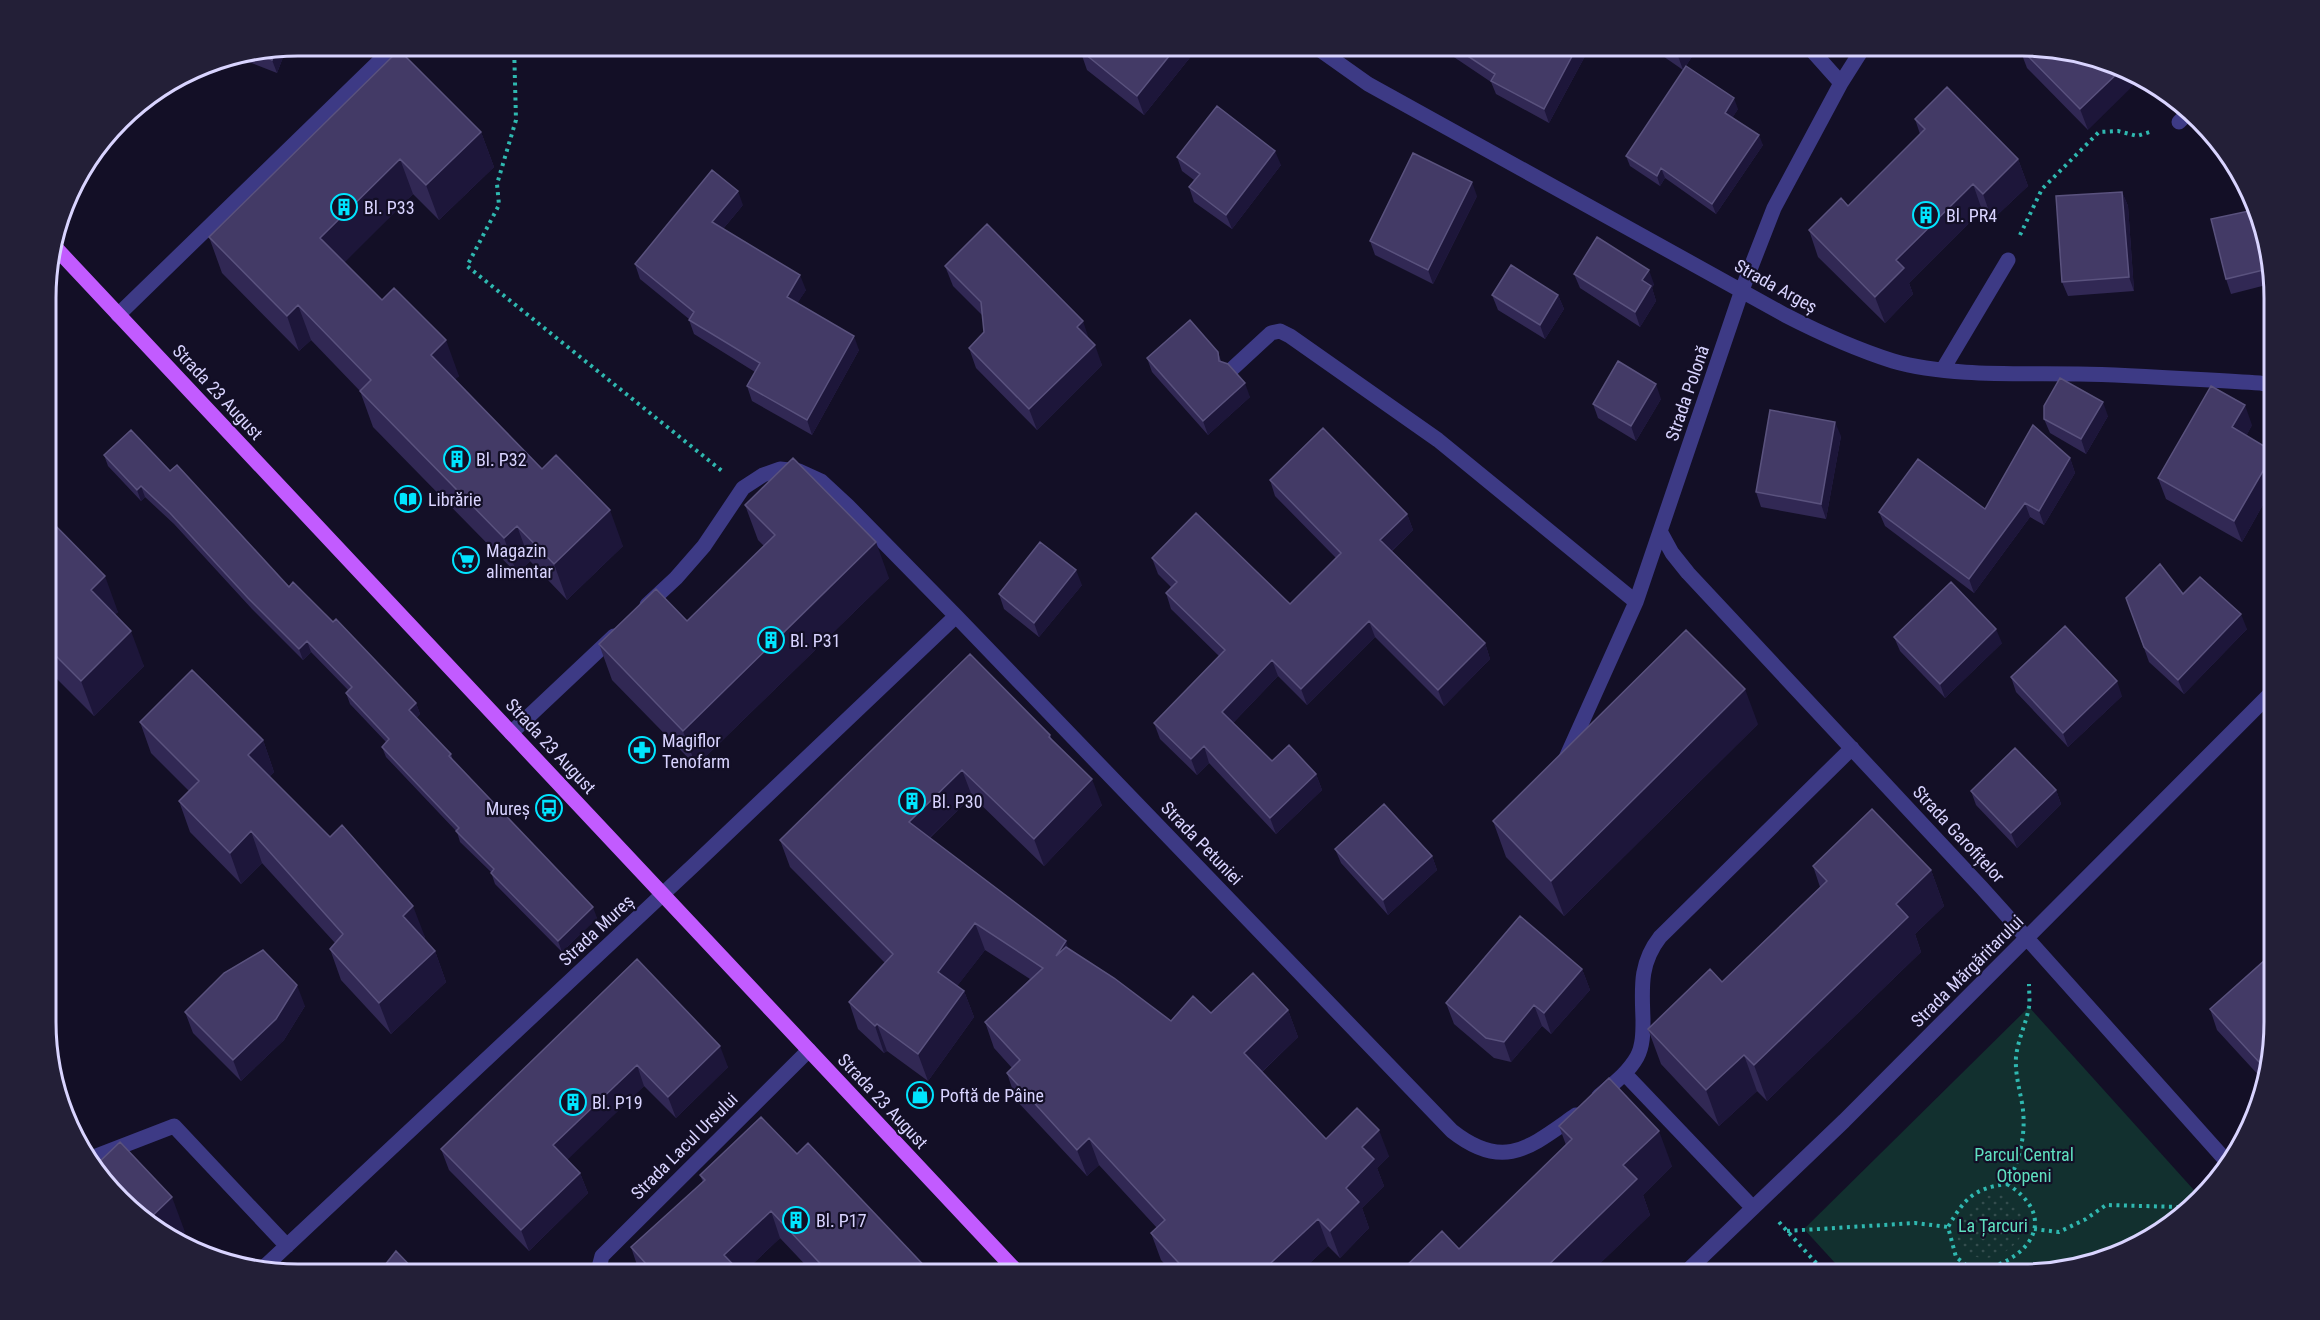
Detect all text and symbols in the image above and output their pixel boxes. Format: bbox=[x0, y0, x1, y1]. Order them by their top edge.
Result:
building icon: Bl. P33 bbox=[329, 192, 359, 222]
place label: Bl. P33 bbox=[364, 197, 415, 218]
building icon: Bl. PR4 bbox=[1911, 200, 1941, 230]
place label: Bl. PR4 bbox=[1946, 205, 1997, 226]
street label: Strada Argeș bbox=[1730, 255, 1821, 318]
street label: Strada 23 August bbox=[169, 340, 267, 444]
street label: Strada Polonă bbox=[1661, 343, 1713, 443]
building icon: Bl. P32 bbox=[442, 444, 472, 474]
place label: Bl. P32 bbox=[476, 449, 527, 470]
library icon: Librărie bbox=[393, 484, 423, 514]
place label: Librărie bbox=[428, 489, 481, 510]
place label: Magazin alimentar bbox=[486, 540, 554, 582]
supermarket icon: Magazin alimentar bbox=[451, 545, 481, 575]
building icon: Bl. P31 bbox=[756, 625, 786, 655]
place label: Bl. P31 bbox=[790, 630, 841, 651]
street label: Strada 23 August bbox=[502, 694, 600, 798]
place label: Magiflor Tenofarm bbox=[662, 730, 730, 772]
pharmacy icon: Magiflor Tenofarm bbox=[627, 735, 657, 765]
street label: Strada Garofițelor bbox=[1908, 781, 2010, 888]
building icon: Bl. P30 bbox=[897, 786, 927, 816]
place label: Bl. P30 bbox=[932, 791, 983, 812]
bus stop icon: Mureș bbox=[534, 793, 564, 823]
street label: Strada Petuniei bbox=[1157, 797, 1247, 889]
place label: Mureș bbox=[486, 798, 530, 820]
street label: Strada Mureș bbox=[554, 890, 638, 971]
street label: Strada Mărgăritarului bbox=[1907, 911, 2027, 1031]
street label: Strada 23 August bbox=[834, 1049, 932, 1153]
shop icon: Poftă de Pâine bbox=[905, 1080, 935, 1110]
place label: Poftă de Pâine bbox=[940, 1085, 1044, 1106]
building icon: Bl. P19 bbox=[558, 1087, 588, 1117]
street label: Strada Lacul Ursului bbox=[626, 1088, 742, 1204]
place label: Bl. P19 bbox=[592, 1092, 643, 1113]
park label: Parcul Central Otopeni bbox=[1974, 1144, 2074, 1186]
building icon: Bl. P17 bbox=[781, 1205, 811, 1235]
place label: Bl. P17 bbox=[816, 1210, 867, 1231]
park label: La Țarcuri bbox=[1958, 1215, 2028, 1237]

